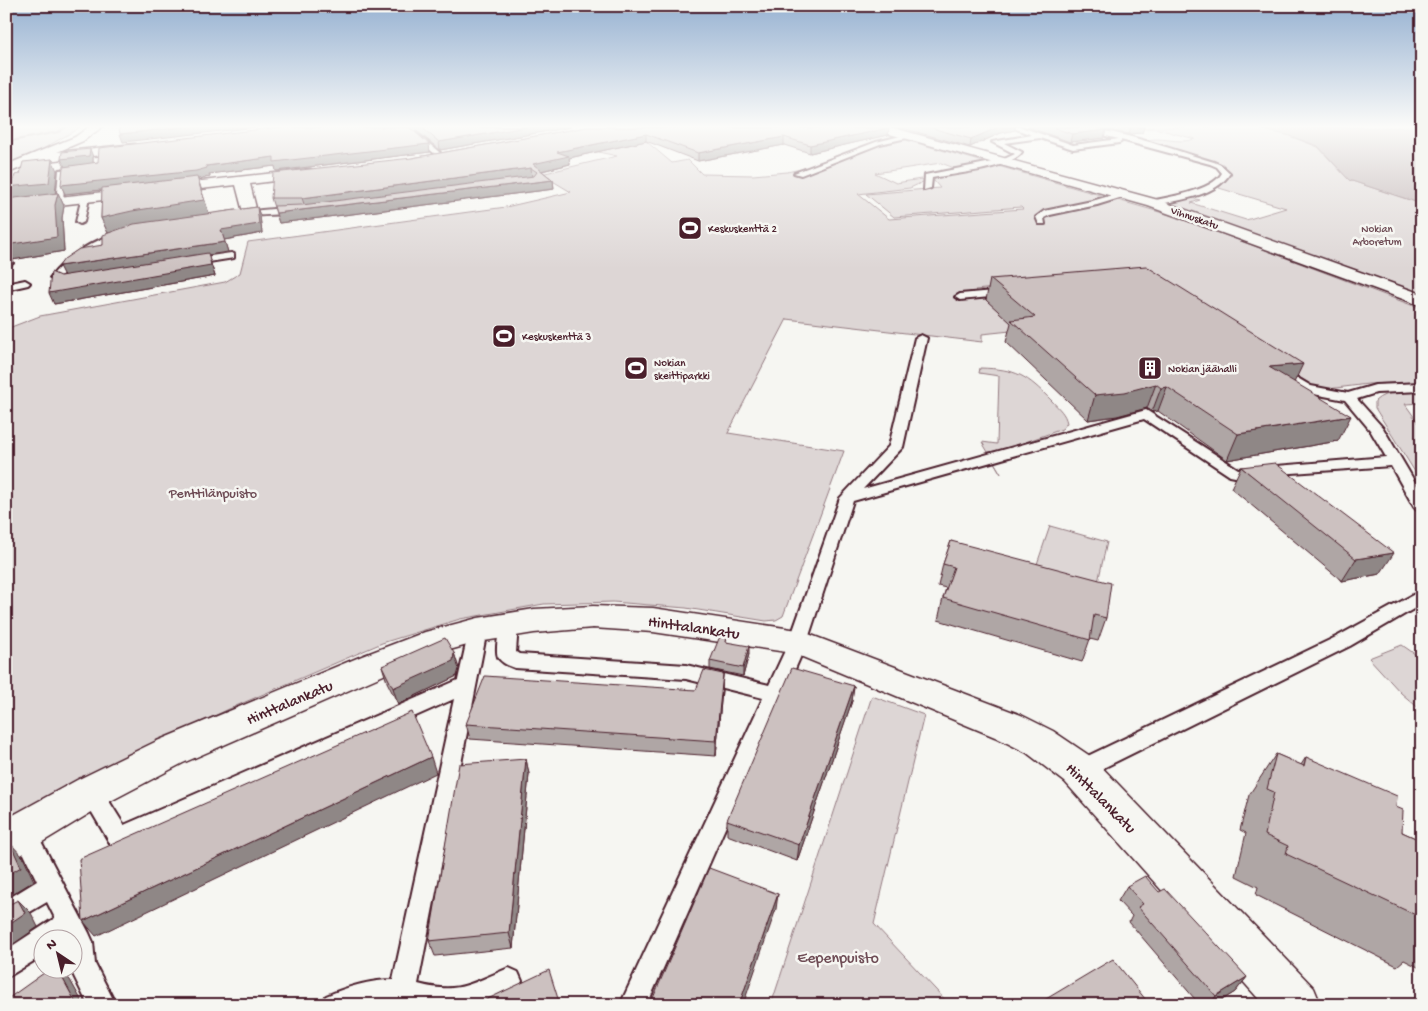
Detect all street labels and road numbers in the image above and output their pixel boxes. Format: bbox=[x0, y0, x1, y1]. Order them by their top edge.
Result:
street label: Vihnuskatu bbox=[1168, 205, 1220, 233]
street label: Hinttalankatu bbox=[647, 614, 741, 645]
street label: Hinttalankatu bbox=[244, 677, 337, 731]
street label: Hinttalankatu bbox=[1060, 760, 1139, 839]

